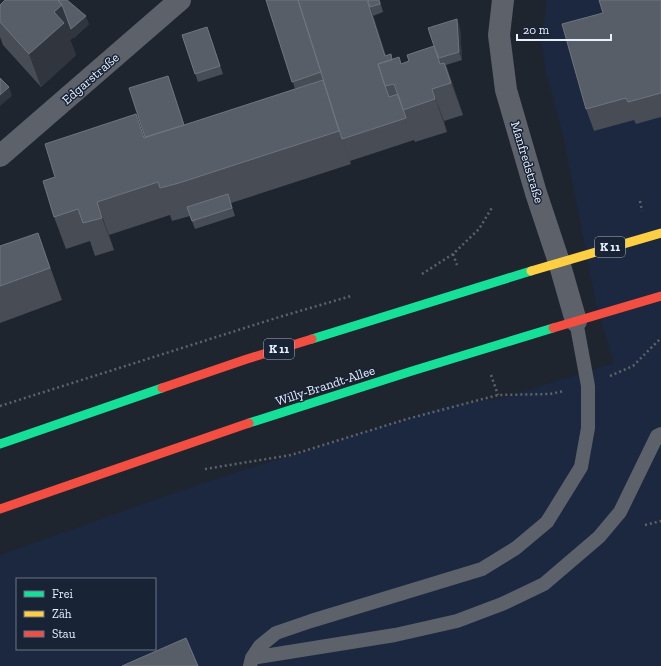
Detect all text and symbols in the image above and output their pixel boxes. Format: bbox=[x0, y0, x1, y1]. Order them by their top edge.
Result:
scale bar bbox=[517, 16, 611, 42]
text: 20 m bbox=[523, 23, 550, 37]
street label: Edgarstraße bbox=[59, 50, 122, 107]
street label: Manfredstraße bbox=[508, 119, 547, 205]
road number: K 11 bbox=[595, 237, 625, 257]
road number: K 11 bbox=[264, 339, 294, 359]
street label: Willy-Brandt-Allee bbox=[274, 362, 377, 409]
legend bbox=[16, 578, 156, 650]
text: Frei bbox=[52, 587, 73, 601]
text: Zäh bbox=[52, 607, 72, 621]
text: Stau bbox=[52, 627, 76, 641]

